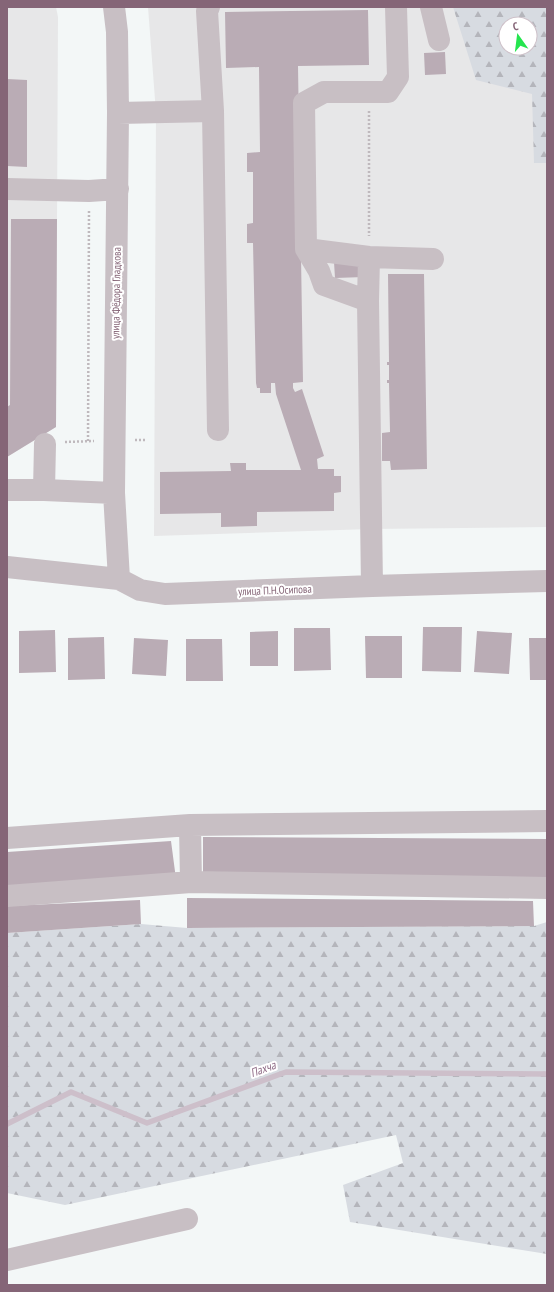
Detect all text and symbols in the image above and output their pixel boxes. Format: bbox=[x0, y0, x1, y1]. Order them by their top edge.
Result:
north arrow bbox=[498, 16, 538, 56]
text: С bbox=[511, 19, 520, 34]
street label: улица Фёдора Гладкова bbox=[108, 247, 124, 339]
street label: улица П.Н.Осипова bbox=[238, 582, 312, 598]
water label: Пахча bbox=[248, 1057, 279, 1080]

